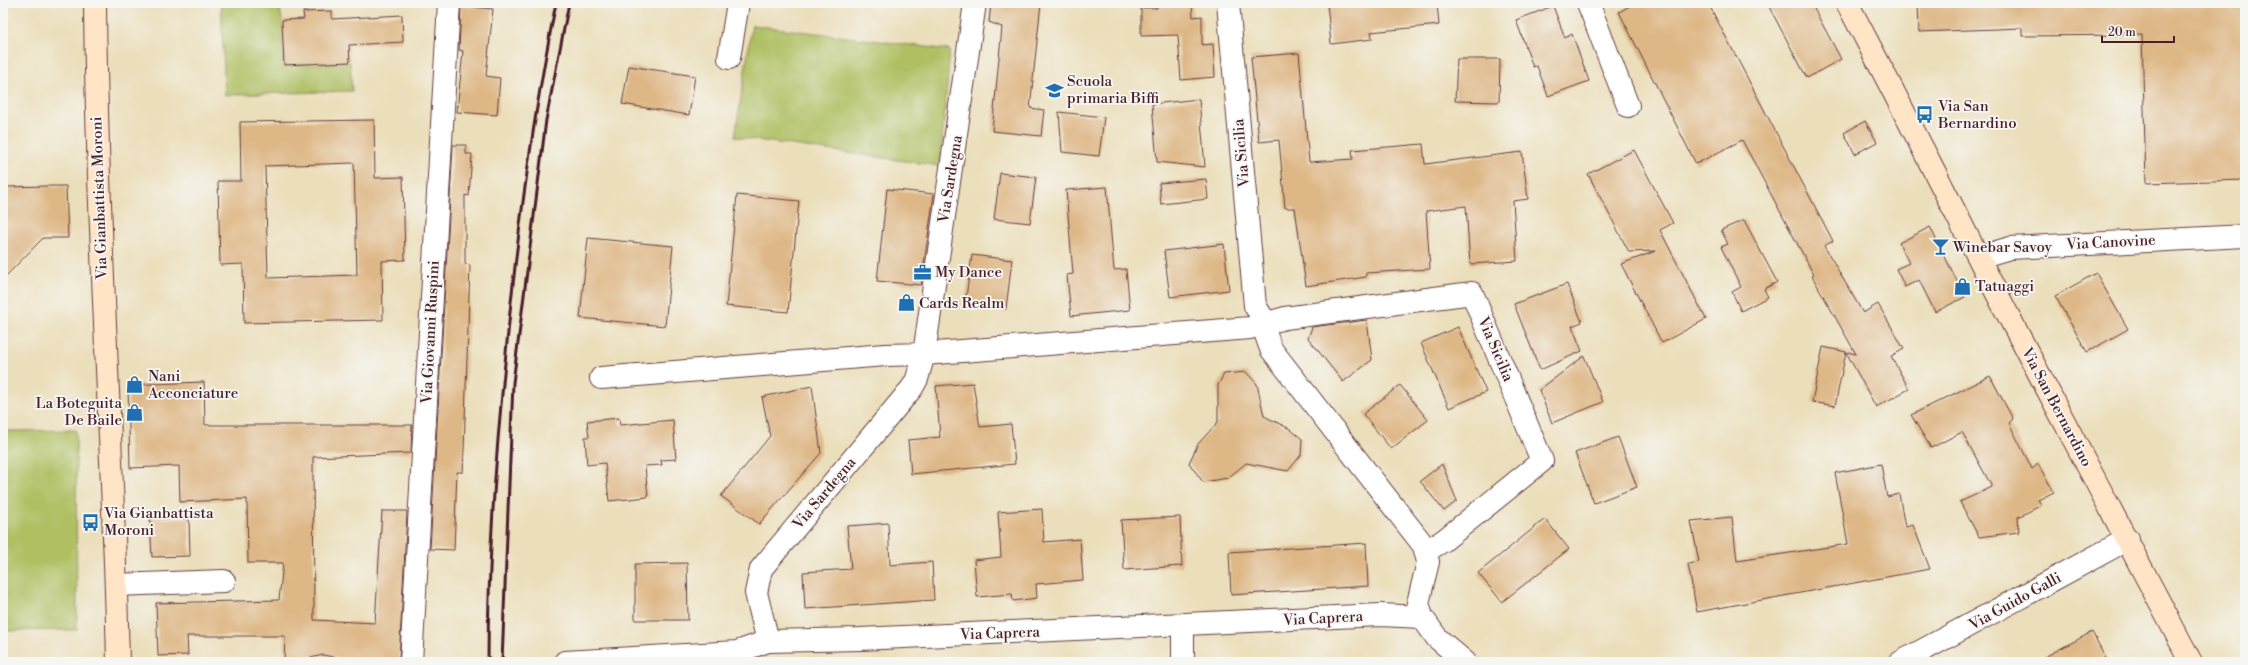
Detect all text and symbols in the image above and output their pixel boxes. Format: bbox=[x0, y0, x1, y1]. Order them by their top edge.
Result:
scale bar bbox=[2102, 18, 2174, 44]
text: 20 m bbox=[2108, 25, 2136, 40]
place label: Scuola primaria Biffi bbox=[1067, 72, 1160, 108]
school or university icon: Scuola primaria Biffi bbox=[1044, 80, 1064, 100]
place label: Via San Bernardino bbox=[1937, 97, 2017, 133]
bus stop icon: Via San Bernardino bbox=[1915, 105, 1935, 125]
street label: Via Gianbattista Moroni bbox=[87, 116, 112, 281]
street label: Via Sicilia bbox=[1229, 118, 1254, 189]
street label: Via Sardegna bbox=[934, 134, 967, 225]
street label: Via Canovine bbox=[2065, 231, 2156, 254]
bar icon: Winebar Savoy bbox=[1930, 237, 1950, 257]
place label: Winebar Savoy bbox=[1952, 238, 2053, 257]
street label: Via Giovanni Ruspini bbox=[417, 260, 444, 405]
office icon: My Dance bbox=[912, 262, 932, 282]
place label: My Dance bbox=[935, 263, 1002, 282]
shop icon: Tatuaggi bbox=[1952, 276, 1972, 296]
place label: Tatuaggi bbox=[1975, 277, 2034, 296]
shop icon: Cards Realm bbox=[896, 293, 916, 313]
place label: Cards Realm bbox=[919, 294, 1004, 313]
street label: Via Sicilia bbox=[1473, 313, 1518, 385]
street label: Via San Bernardino bbox=[2017, 343, 2096, 470]
place label: Nani Acconciature bbox=[147, 367, 238, 403]
shop icon: Nani Acconciature bbox=[125, 375, 145, 395]
place label: La Boteguita De Baile bbox=[36, 394, 122, 430]
shop icon: La Boteguita De Baile bbox=[125, 402, 145, 422]
street label: Via Sardegna bbox=[788, 453, 860, 534]
place label: Via Gianbattista Moroni bbox=[103, 504, 214, 540]
bus stop icon: Via Gianbattista Moroni bbox=[81, 512, 101, 532]
street label: Via Guido Galli bbox=[1965, 568, 2065, 635]
street label: Via Caprera bbox=[1282, 607, 1364, 630]
street label: Via Caprera bbox=[959, 623, 1041, 644]

